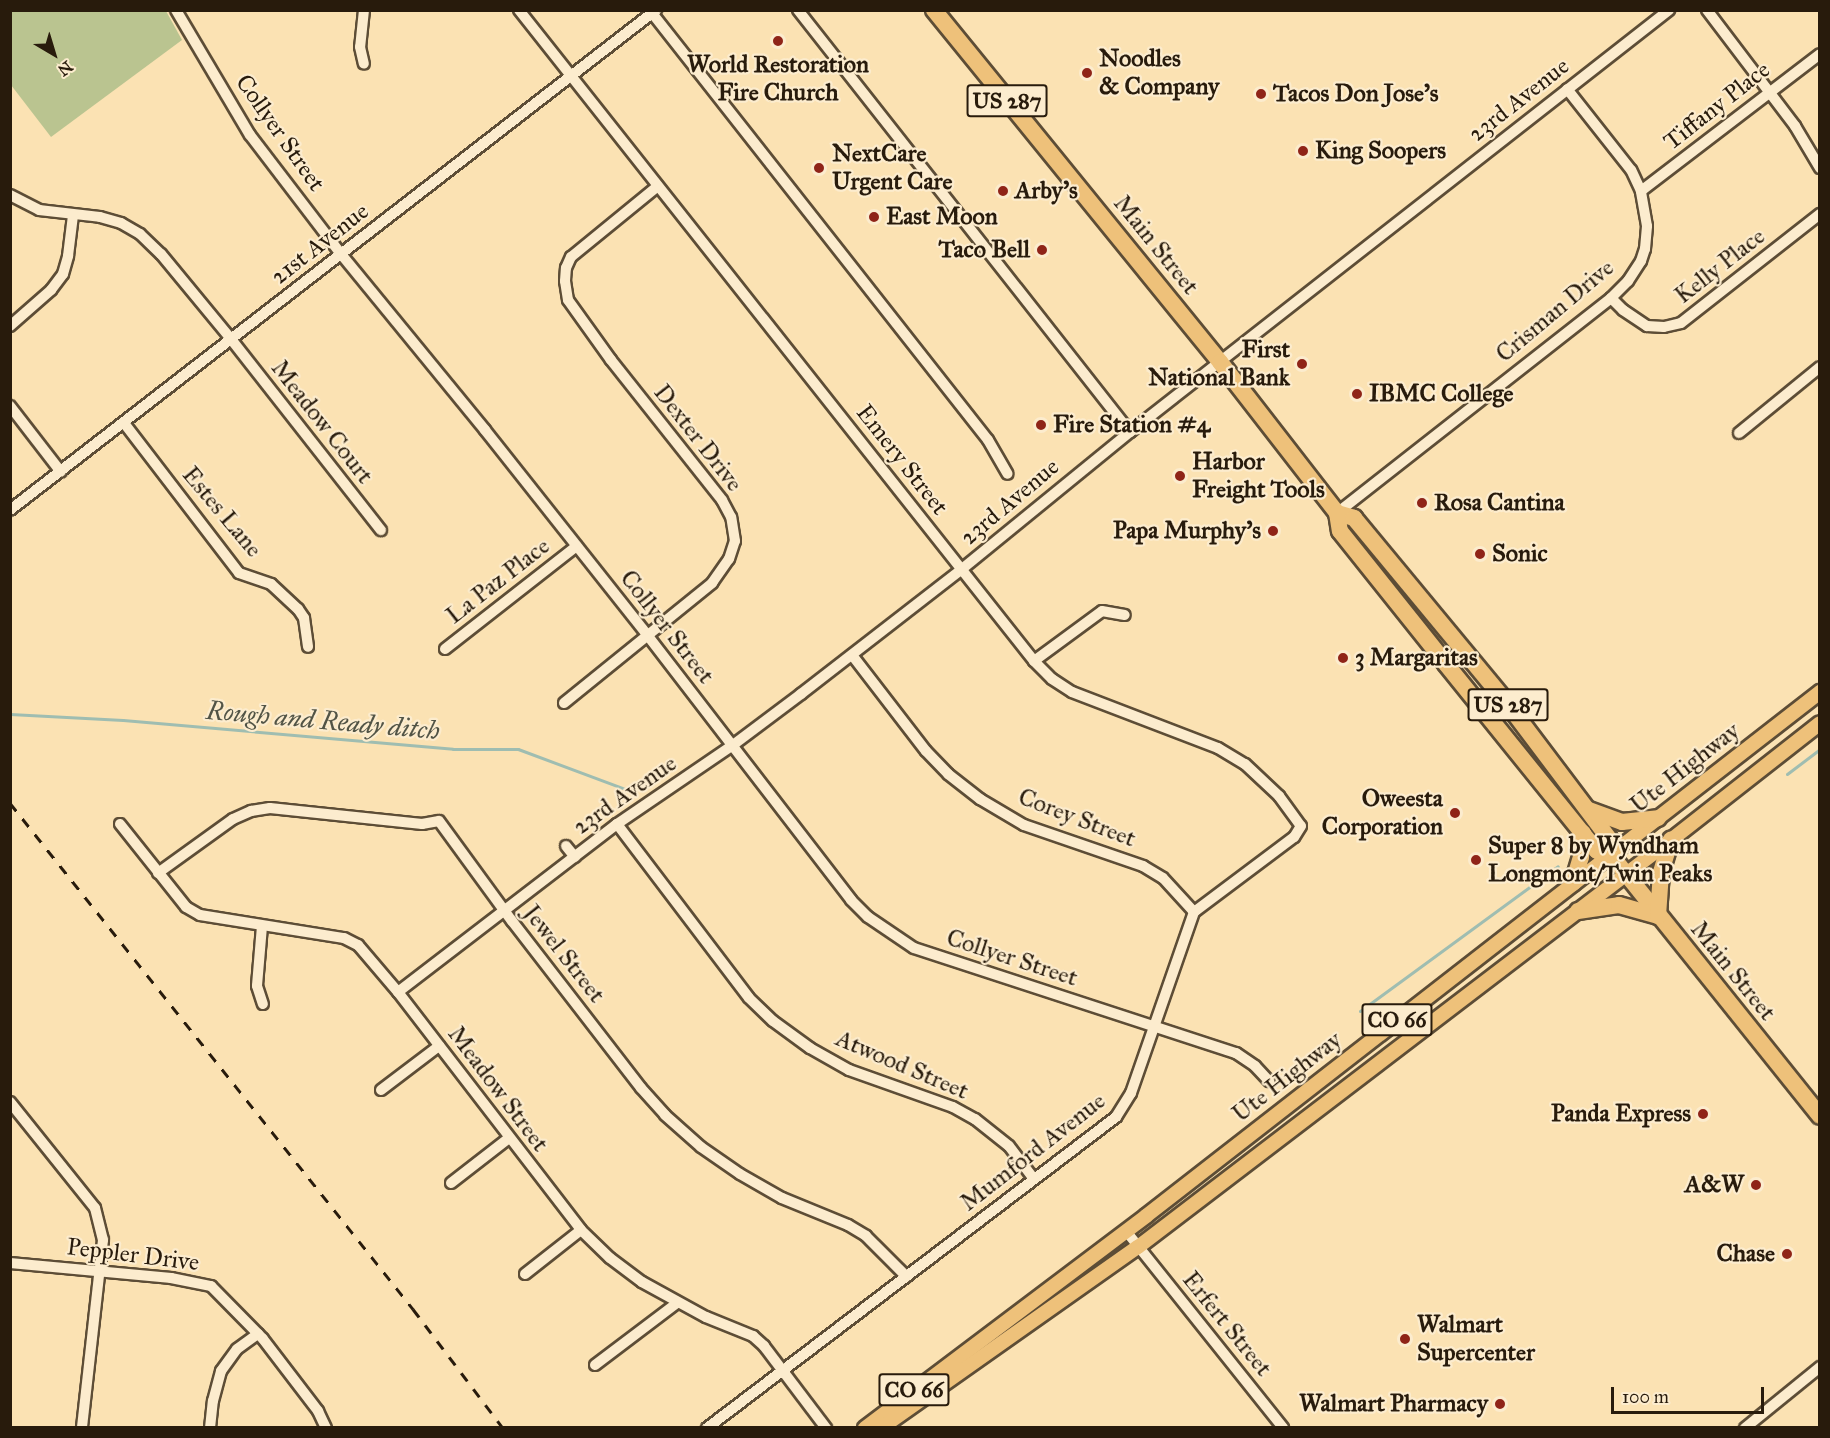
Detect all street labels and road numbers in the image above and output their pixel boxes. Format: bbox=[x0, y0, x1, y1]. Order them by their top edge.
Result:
street label: 23rd Avenue bbox=[1463, 52, 1575, 148]
street label: Tiffany Place bbox=[1658, 56, 1776, 156]
street label: Collyer Street bbox=[229, 69, 331, 197]
road number: US 287 bbox=[966, 82, 1048, 120]
street label: Main Street bbox=[1107, 190, 1205, 300]
street label: 21st Avenue bbox=[266, 197, 374, 291]
street label: Kelly Place bbox=[1669, 222, 1771, 310]
street label: Crisman Drive bbox=[1490, 253, 1620, 369]
street label: Meadow Court bbox=[265, 355, 379, 489]
street label: Dexter Drive bbox=[647, 379, 749, 497]
street label: Emery Street bbox=[850, 399, 954, 521]
street label: 23rd Avenue bbox=[955, 453, 1065, 551]
street label: Estes Lane bbox=[176, 461, 268, 563]
street label: La Paz Place bbox=[441, 532, 555, 630]
street label: Collyer Street bbox=[614, 565, 720, 689]
road number: US 287 bbox=[1468, 686, 1549, 724]
street label: Ute Highway bbox=[1625, 716, 1745, 820]
street label: 23rd Avenue bbox=[568, 749, 682, 841]
street label: Corey Street bbox=[1014, 782, 1140, 854]
street label: Jewel Street bbox=[517, 899, 611, 1009]
street label: Main Street bbox=[1684, 916, 1782, 1026]
street label: Collyer Street bbox=[943, 923, 1081, 993]
road number: CO 66 bbox=[1361, 1001, 1433, 1039]
street label: Meadow Street bbox=[442, 1021, 554, 1157]
street label: Atwood Street bbox=[831, 1024, 973, 1106]
street label: Ute Highway bbox=[1227, 1025, 1347, 1129]
street label: Mumford Avenue bbox=[955, 1087, 1111, 1217]
street label: Peppler Drive bbox=[65, 1233, 201, 1277]
street label: Erfert Street bbox=[1176, 1266, 1278, 1382]
road number: CO 66 bbox=[878, 1371, 950, 1409]

